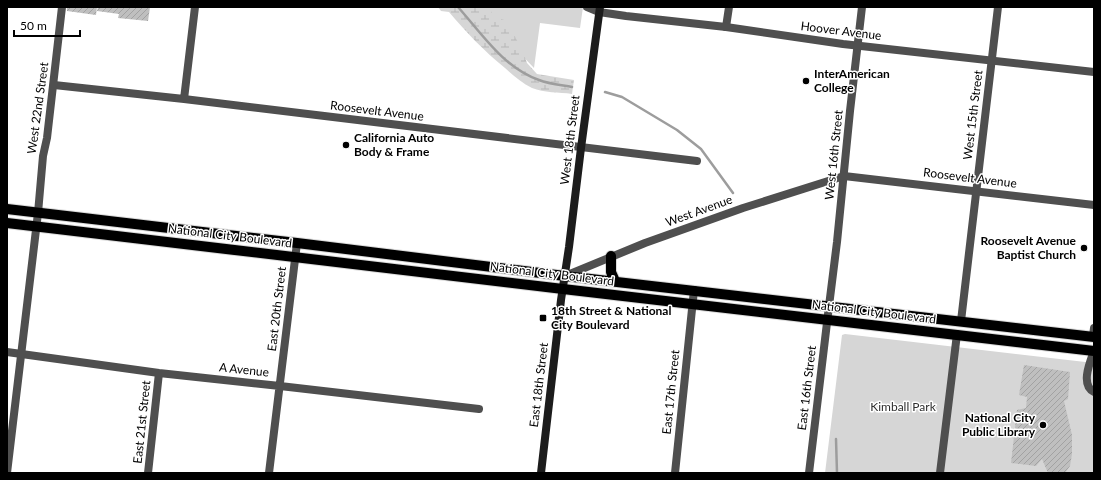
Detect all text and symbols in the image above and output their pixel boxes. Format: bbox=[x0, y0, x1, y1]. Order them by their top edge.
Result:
scale bar bbox=[14, 12, 80, 38]
text: 50 m bbox=[20, 18, 47, 33]
street label: Hoover Avenue bbox=[800, 18, 882, 43]
street label: West 22nd Street bbox=[24, 60, 51, 155]
place label: InterAmerican College bbox=[814, 66, 890, 95]
street label: West 15th Street bbox=[960, 69, 986, 161]
marker: InterAmerican College bbox=[801, 76, 811, 86]
street label: West 18th Street bbox=[557, 94, 583, 186]
street label: Roosevelt Avenue bbox=[329, 97, 425, 124]
street label: West 16th Street bbox=[821, 109, 846, 201]
place label: California Auto Body & Frame bbox=[354, 130, 434, 159]
marker: California Auto Body & Frame bbox=[341, 140, 351, 150]
street label: Roosevelt Avenue bbox=[922, 164, 1018, 191]
street label: West Avenue bbox=[663, 192, 734, 230]
street label: National City Boulevard bbox=[167, 220, 293, 251]
place label: Roosevelt Avenue Baptist Church bbox=[981, 233, 1077, 262]
marker: Roosevelt Avenue Baptist Church bbox=[1079, 243, 1089, 253]
street label: National City Boulevard bbox=[489, 258, 615, 289]
street label: East 20th Street bbox=[264, 265, 289, 352]
street label: National City Boulevard bbox=[811, 296, 937, 327]
place label: 18th Street & National City Boulevard bbox=[551, 303, 671, 332]
marker: 18th Street & National City Boulevard bbox=[538, 313, 548, 323]
street label: East 18th Street bbox=[526, 341, 551, 428]
street label: East 16th Street bbox=[794, 344, 819, 431]
street label: East 17th Street bbox=[659, 348, 682, 435]
street label: A Avenue bbox=[218, 359, 270, 380]
street label: East 21st Street bbox=[130, 379, 153, 464]
park label: Kimball Park bbox=[870, 399, 937, 414]
place label: National City Public Library bbox=[962, 410, 1036, 439]
marker: National City Public Library bbox=[1038, 420, 1048, 430]

